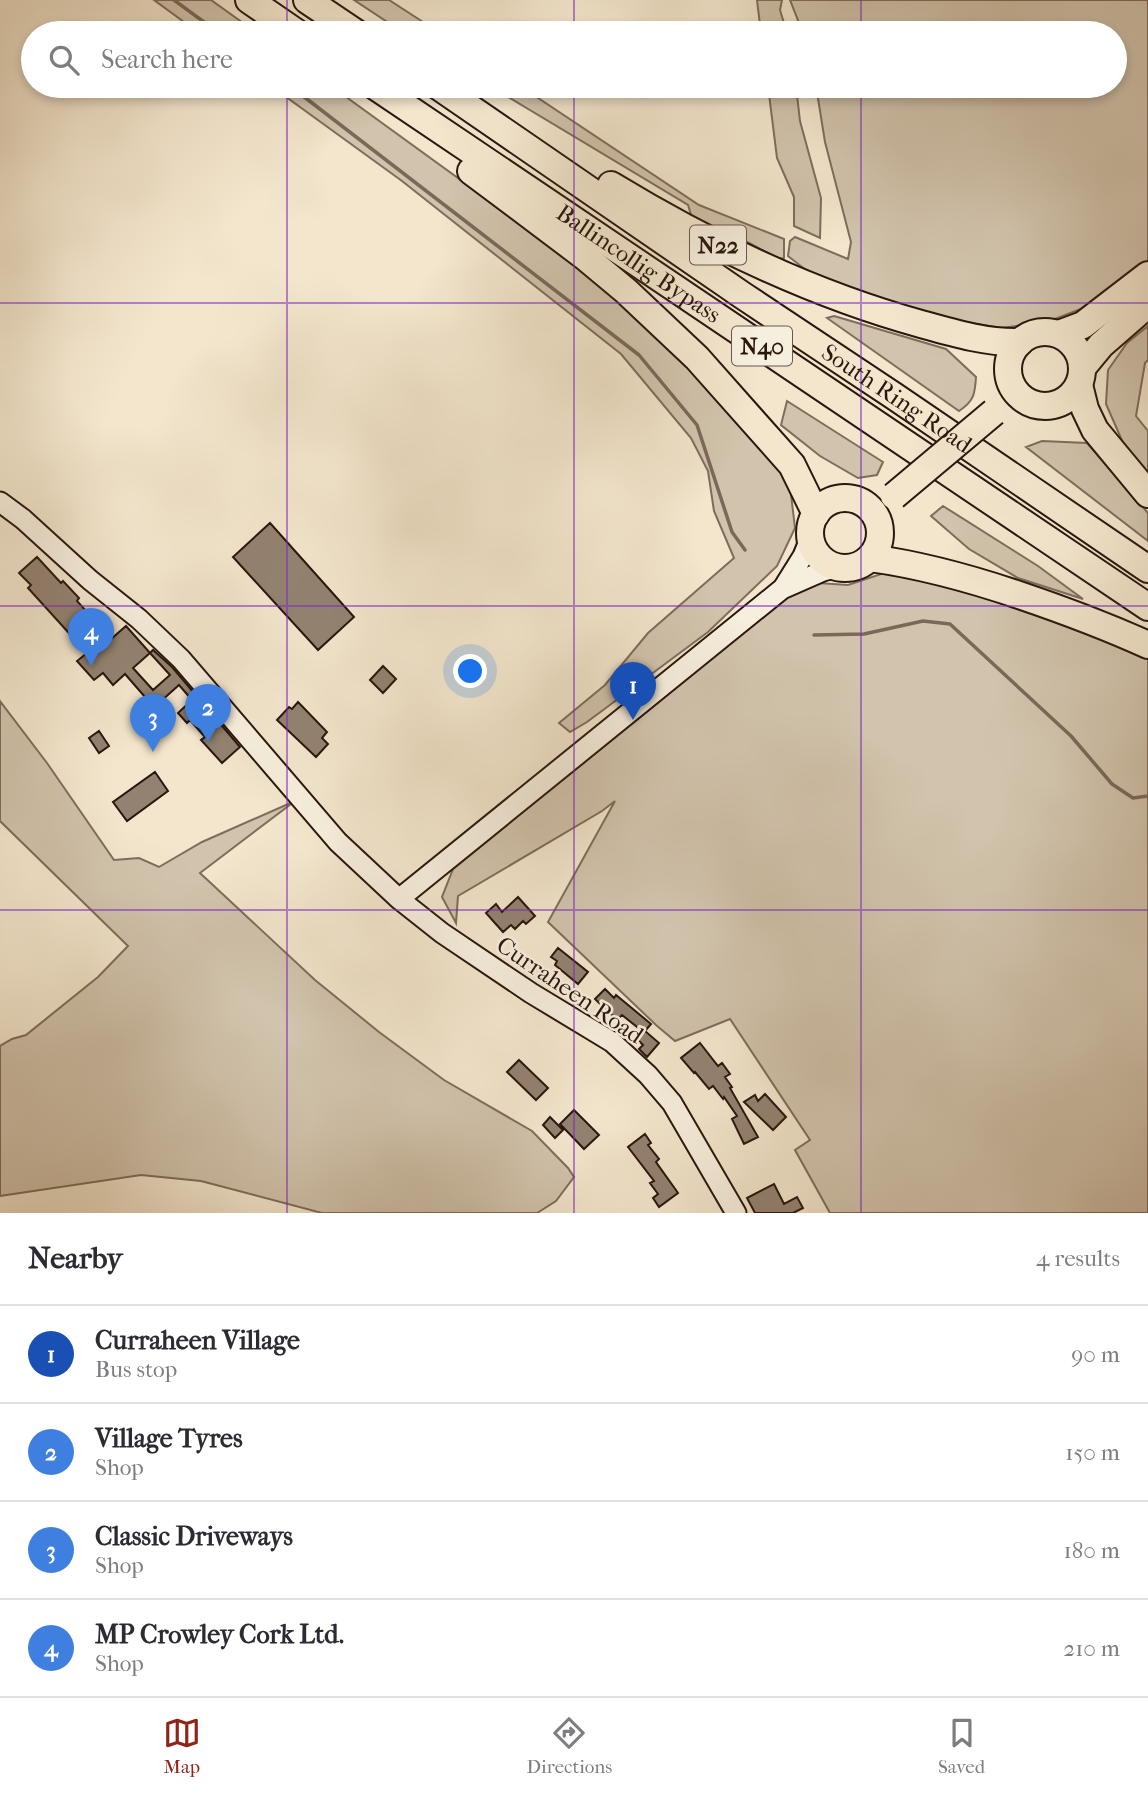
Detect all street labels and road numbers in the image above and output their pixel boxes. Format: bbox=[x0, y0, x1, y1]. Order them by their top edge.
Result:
street label: Ballincollig Bypass bbox=[551, 198, 726, 329]
road number: N22 bbox=[690, 226, 746, 264]
road number: N40 bbox=[732, 326, 792, 366]
street label: South Ring Road bbox=[816, 338, 978, 459]
street label: Curraheen Road bbox=[491, 931, 649, 1050]

